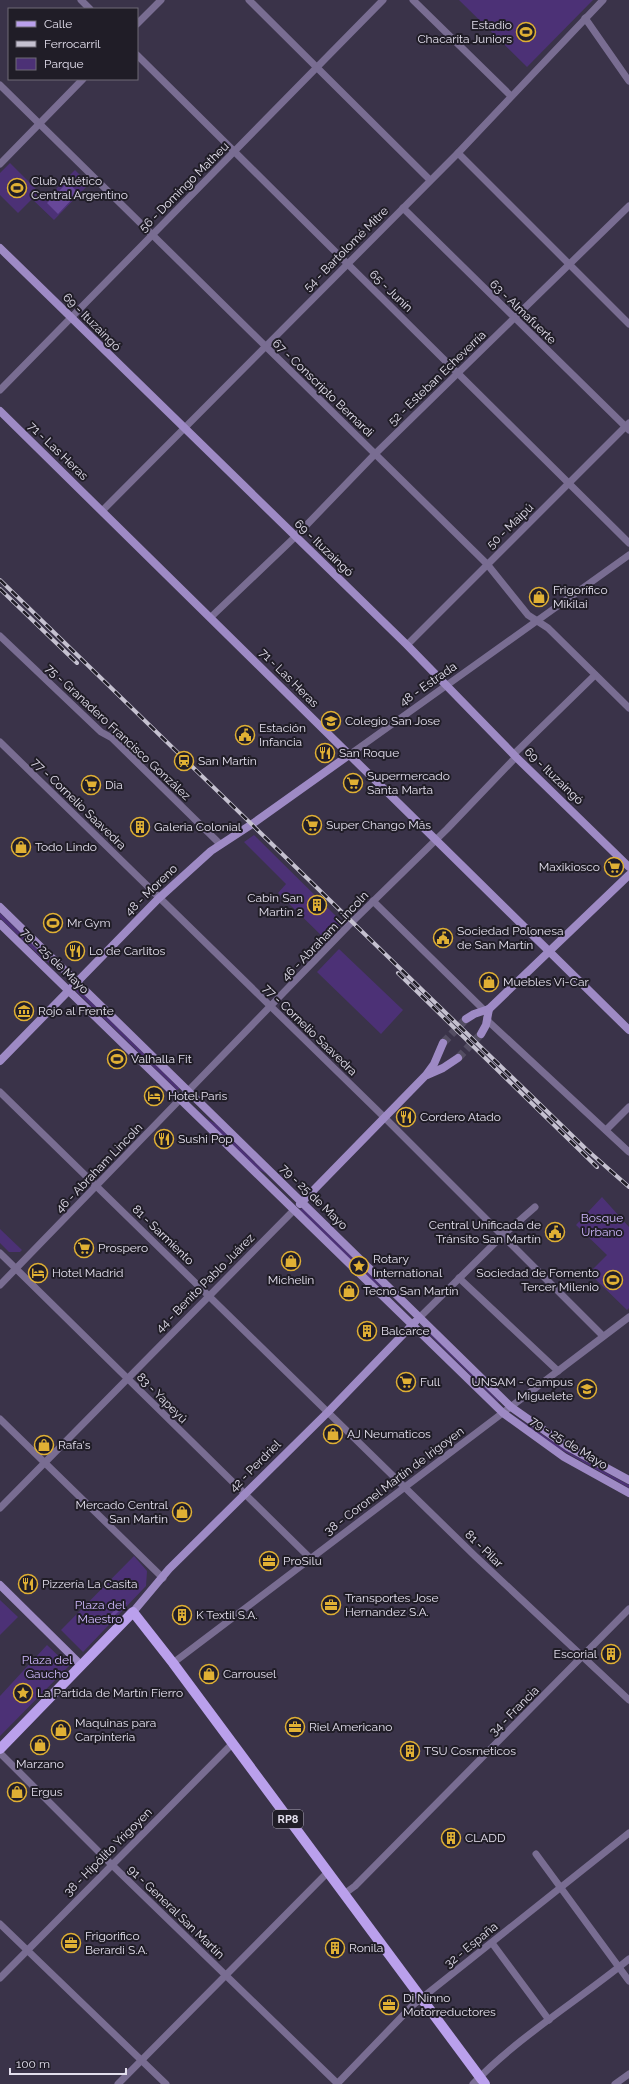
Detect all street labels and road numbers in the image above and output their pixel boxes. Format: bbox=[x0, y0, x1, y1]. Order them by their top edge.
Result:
street label: 56 - Domingo Matheu bbox=[136, 139, 232, 235]
street label: 54 - Bartolomé Mitre bbox=[301, 204, 391, 294]
street label: 65 - Junín bbox=[367, 267, 415, 315]
street label: 63 - Almafuerte bbox=[487, 277, 559, 347]
street label: 69 - Ituzaingó bbox=[60, 290, 124, 354]
street label: 52 - Esteban Echeverría bbox=[385, 328, 489, 428]
street label: 67 - Conscripto Bernardi bbox=[270, 336, 376, 440]
street label: 71 - Las Heras bbox=[25, 419, 91, 483]
street label: 50 - Maipú bbox=[484, 500, 536, 552]
street label: 69 - Ituzaingó bbox=[292, 517, 356, 579]
street label: 71 - Las Heras bbox=[257, 646, 321, 710]
street label: 48 - Estrada bbox=[397, 659, 459, 709]
street label: 75 - Granadero Francisco González bbox=[43, 661, 193, 803]
street label: 69 - Ituzaingó bbox=[522, 745, 586, 807]
street label: 77 - Cornelio Saavedra bbox=[29, 755, 129, 853]
street label: 48 - Moreno bbox=[122, 861, 180, 919]
street label: 46 - Abraham Lincoln bbox=[279, 888, 371, 984]
street label: 79 - 25 de Mayo bbox=[18, 925, 92, 997]
street label: 77 - Cornelio Saavedra bbox=[260, 981, 360, 1079]
street label: 46 - Abraham Lincoln bbox=[53, 1120, 145, 1216]
street label: 79 - 25 de Mayo bbox=[277, 1161, 351, 1233]
street label: 81 - Sarmiento bbox=[129, 1202, 197, 1268]
street label: 44 - Benito Pablo Juárez bbox=[153, 1231, 257, 1335]
street label: 83 - Yapeyú bbox=[134, 1370, 190, 1426]
street label: 79 - 25 de Mayo bbox=[528, 1414, 610, 1472]
street label: 38 - Coronel Martín de Irigoyen bbox=[321, 1424, 467, 1538]
street label: 42 - Perdriel bbox=[226, 1437, 284, 1495]
street label: 81 - Pilar bbox=[462, 1527, 507, 1571]
street label: 34 - Francia bbox=[486, 1683, 542, 1739]
street label: 38 - Hipólito Yrigoyen bbox=[61, 1805, 155, 1899]
road number: RP8 bbox=[273, 1810, 303, 1828]
street label: 91 - General San Martín bbox=[125, 1862, 227, 1962]
street label: 32 - España bbox=[442, 1919, 500, 1971]

